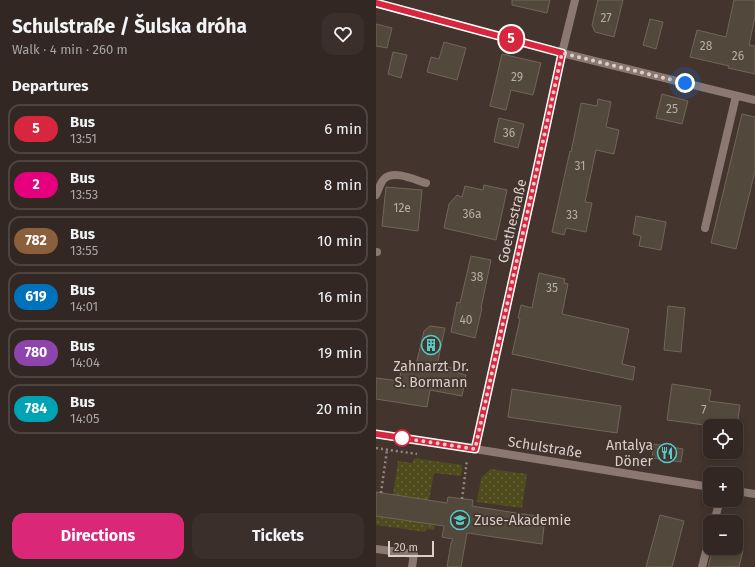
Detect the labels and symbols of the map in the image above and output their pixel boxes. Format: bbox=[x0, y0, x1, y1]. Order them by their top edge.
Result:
house number: 27 bbox=[600, 11, 612, 25]
line badge: 5 bbox=[498, 26, 524, 52]
house number: 28 bbox=[700, 39, 713, 53]
house number: 26 bbox=[732, 49, 744, 63]
house number: 29 bbox=[511, 70, 523, 84]
your location bbox=[675, 73, 695, 93]
house number: 25 bbox=[666, 102, 678, 116]
house number: 36 bbox=[503, 126, 515, 140]
house number: 31 bbox=[575, 159, 585, 173]
street label: Goethestraße bbox=[495, 178, 530, 265]
house number: 12e bbox=[393, 201, 411, 215]
house number: 36a bbox=[463, 207, 481, 221]
house number: 33 bbox=[566, 208, 578, 222]
house number: 38 bbox=[471, 270, 484, 284]
house number: 35 bbox=[546, 281, 558, 295]
house number: 40 bbox=[459, 313, 473, 327]
building icon: Zahnarzt Dr. S. Bormann bbox=[420, 334, 442, 356]
place label: Zahnarzt Dr. S. Bormann bbox=[393, 358, 469, 391]
house number: 7 bbox=[701, 403, 707, 417]
unlabelled marker bbox=[393, 429, 411, 447]
street label: Schulstraße bbox=[507, 433, 583, 462]
place label: Antalya Döner bbox=[606, 437, 654, 470]
restaurant icon: Antalya Döner bbox=[656, 442, 678, 464]
school or university icon: Zuse-Akademie bbox=[449, 509, 471, 531]
place label: Zuse-Akademie bbox=[474, 512, 571, 529]
scale bar bbox=[388, 539, 434, 558]

